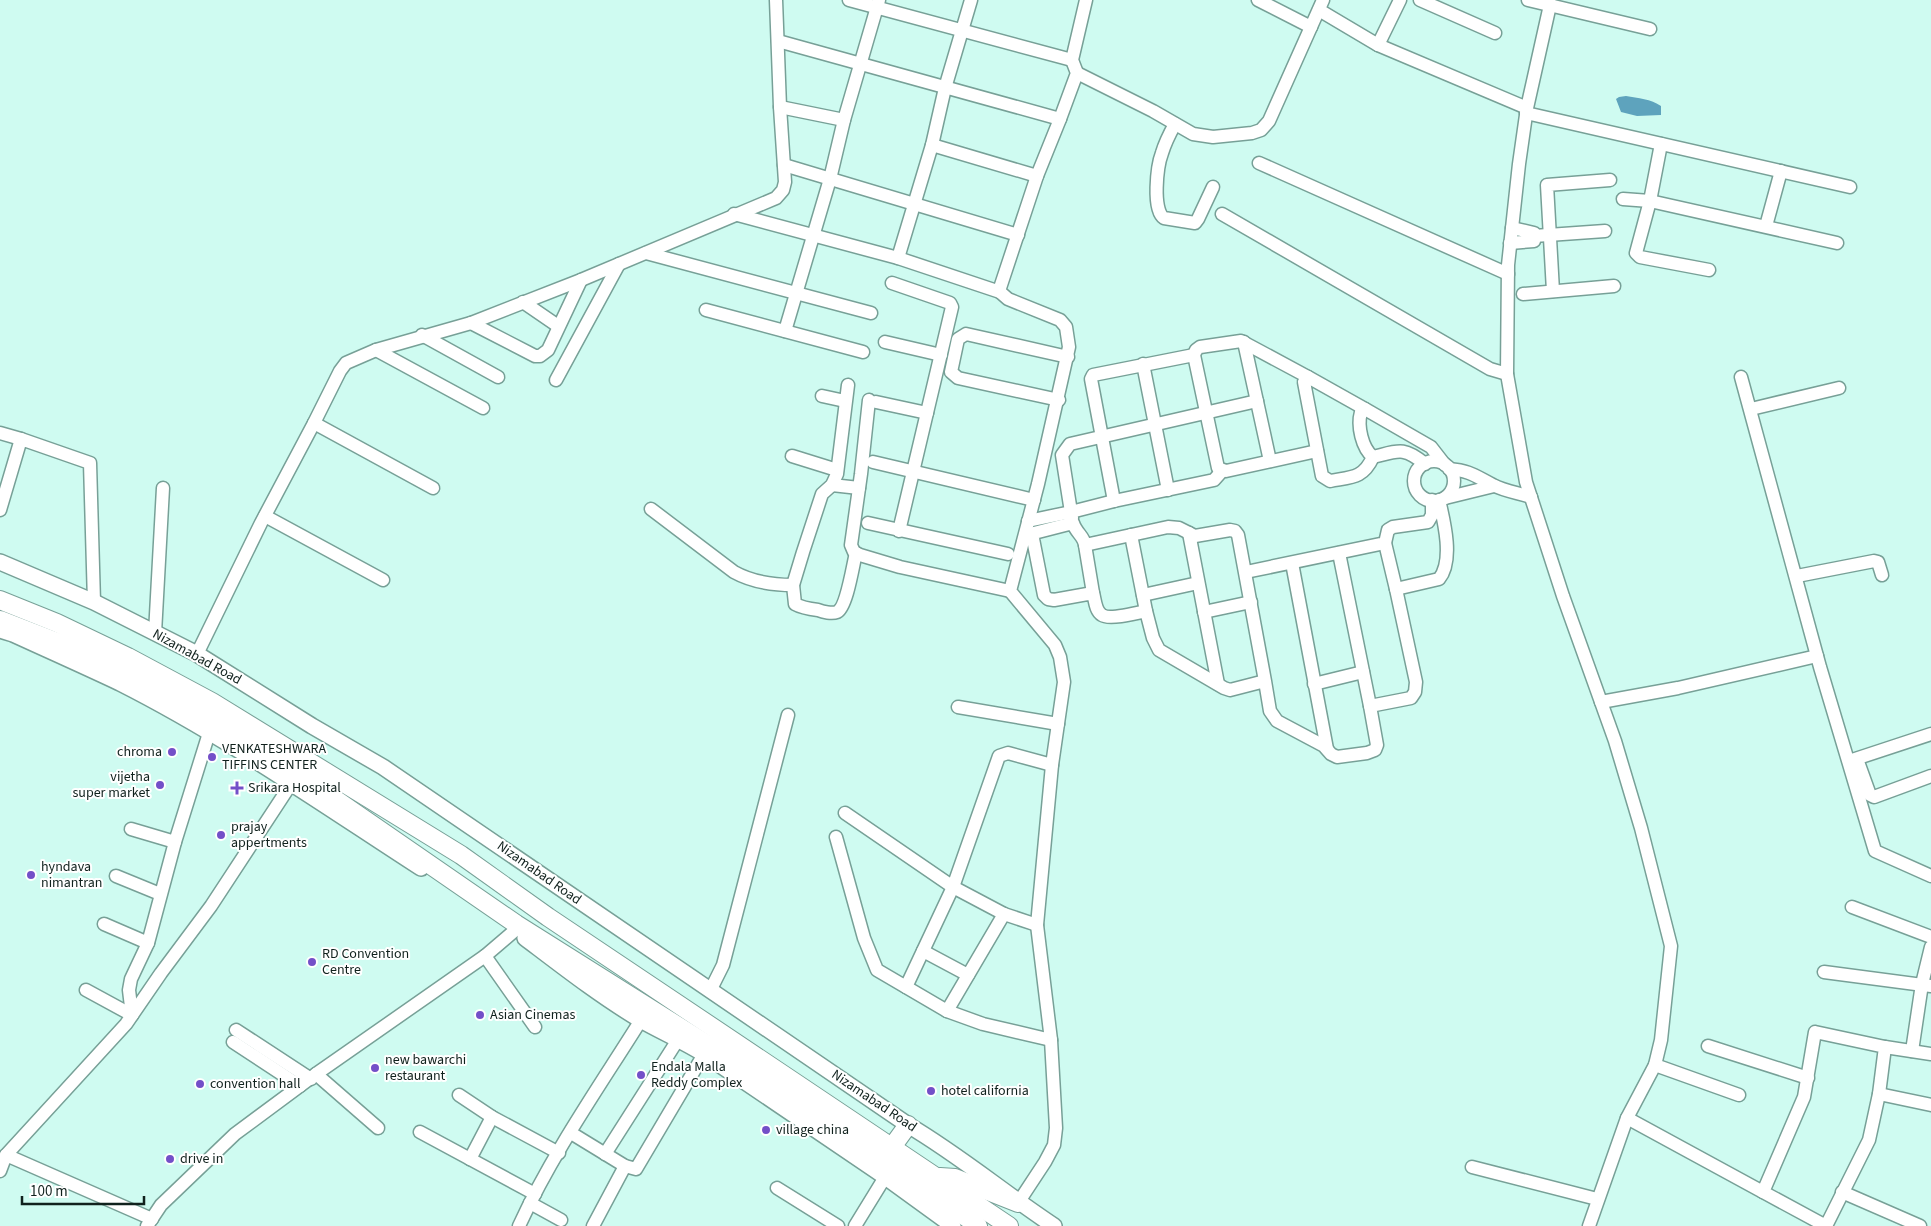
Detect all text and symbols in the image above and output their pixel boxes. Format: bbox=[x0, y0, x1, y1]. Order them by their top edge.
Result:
street label: Nizamabad Road bbox=[149, 624, 245, 690]
place label: VENKATESHWARA TIFFINS CENTER bbox=[222, 739, 326, 775]
place label: chroma bbox=[117, 742, 162, 762]
marker: chroma bbox=[166, 746, 178, 758]
marker: VENKATESHWARA TIFFINS CENTER bbox=[206, 751, 218, 763]
place label: vijetha super market bbox=[72, 767, 150, 803]
place label: Srikara Hospital bbox=[248, 778, 341, 798]
marker: vijetha super market bbox=[154, 779, 166, 791]
marker: Srikara Hospital bbox=[230, 781, 244, 795]
place label: prajay appertments bbox=[231, 817, 307, 853]
marker: prajay appertments bbox=[215, 829, 227, 841]
street label: Nizamabad Road bbox=[493, 836, 585, 910]
place label: hyndava nimantran bbox=[41, 857, 102, 893]
marker: hyndava nimantran bbox=[25, 869, 37, 881]
place label: RD Convention Centre bbox=[322, 944, 409, 980]
marker: RD Convention Centre bbox=[306, 956, 318, 968]
place label: Asian Cinemas bbox=[490, 1005, 575, 1025]
marker: Asian Cinemas bbox=[474, 1009, 486, 1021]
place label: new bawarchi restaurant bbox=[385, 1050, 466, 1086]
place label: Endala Malla Reddy Complex bbox=[651, 1057, 743, 1093]
marker: new bawarchi restaurant bbox=[369, 1062, 381, 1074]
street label: Nizamabad Road bbox=[827, 1065, 921, 1137]
marker: Endala Malla Reddy Complex bbox=[635, 1069, 647, 1081]
place label: convention hall bbox=[210, 1074, 301, 1094]
marker: convention hall bbox=[194, 1078, 206, 1090]
place label: hotel california bbox=[941, 1081, 1029, 1101]
marker: hotel california bbox=[925, 1085, 937, 1097]
place label: village china bbox=[776, 1120, 849, 1140]
marker: village china bbox=[760, 1124, 772, 1136]
place label: drive in bbox=[180, 1149, 223, 1169]
marker: drive in bbox=[164, 1153, 176, 1165]
scale bar bbox=[22, 1174, 145, 1206]
text: 100 m bbox=[30, 1181, 68, 1202]

